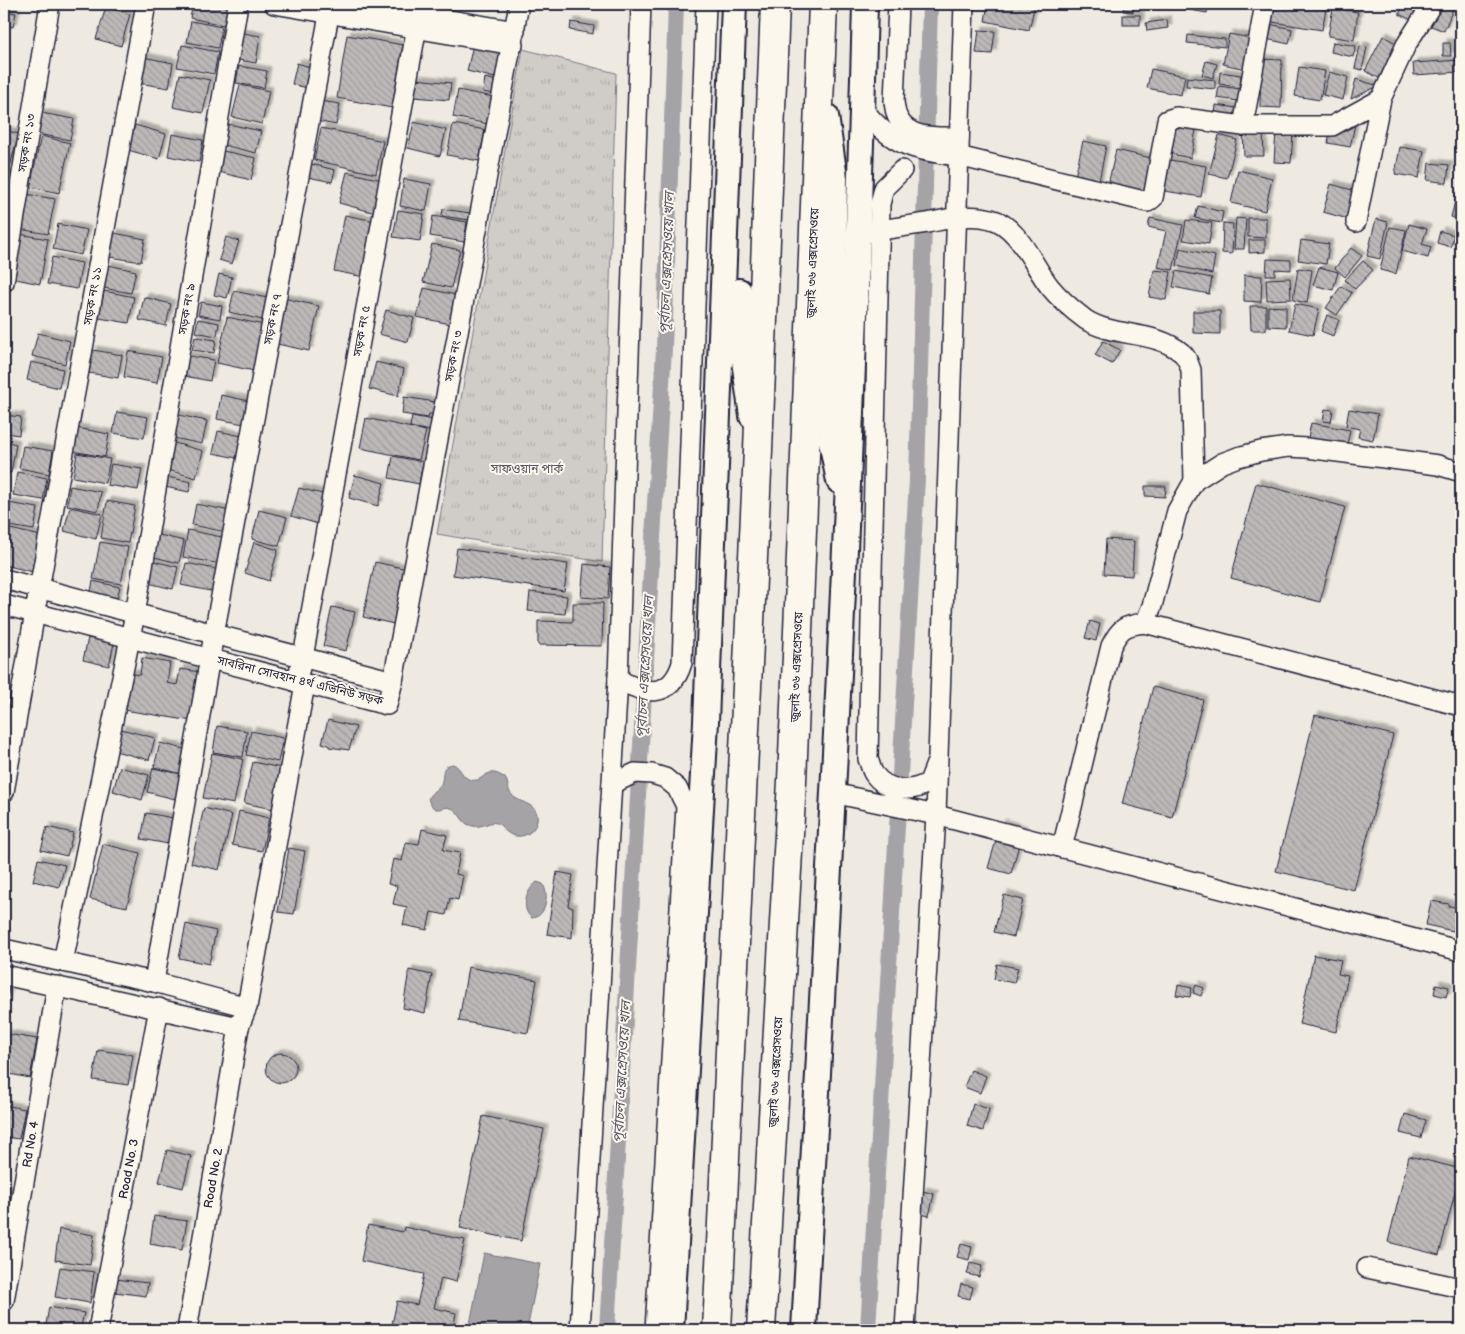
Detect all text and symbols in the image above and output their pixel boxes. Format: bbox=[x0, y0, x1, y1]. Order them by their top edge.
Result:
street label: সড়ক নং ১৩ bbox=[15, 113, 39, 174]
water label: পূর্বাচল এক্সপ্রেসওয়ে খাল bbox=[656, 189, 678, 334]
street label: জুলাই ৩৬ এক্সপ্রেসওয়ে bbox=[803, 207, 822, 320]
street label: সড়ক নং ১১ bbox=[80, 266, 105, 327]
street label: সড়ক নং ৯ bbox=[175, 282, 199, 337]
street label: সড়ক নং ৭ bbox=[261, 292, 285, 347]
street label: সড়ক নং ৫ bbox=[350, 304, 374, 359]
street label: সড়ক নং ৩ bbox=[442, 329, 466, 384]
park label: সাফওয়ান পার্ক bbox=[490, 461, 563, 477]
water label: পূর্বাচল এক্সপ্রেসওয়ে খাল bbox=[633, 593, 657, 738]
street label: জুলাই ৩৬ এক্সপ্রেসওয়ে bbox=[787, 611, 806, 724]
street label: সাবরিনা সোবহান ৪র্থ এভিনিউ সড়ক bbox=[215, 652, 385, 709]
water label: পূর্বাচল এক্সপ্রেসওয়ে খাল bbox=[610, 998, 634, 1143]
street label: জুলাই ৩৬ এক্সপ্রেসওয়ে bbox=[765, 1016, 786, 1129]
street label: Rd No. 4 bbox=[19, 1119, 42, 1169]
street label: Road No. 3 bbox=[116, 1138, 142, 1200]
street label: Road No. 2 bbox=[201, 1147, 226, 1209]

